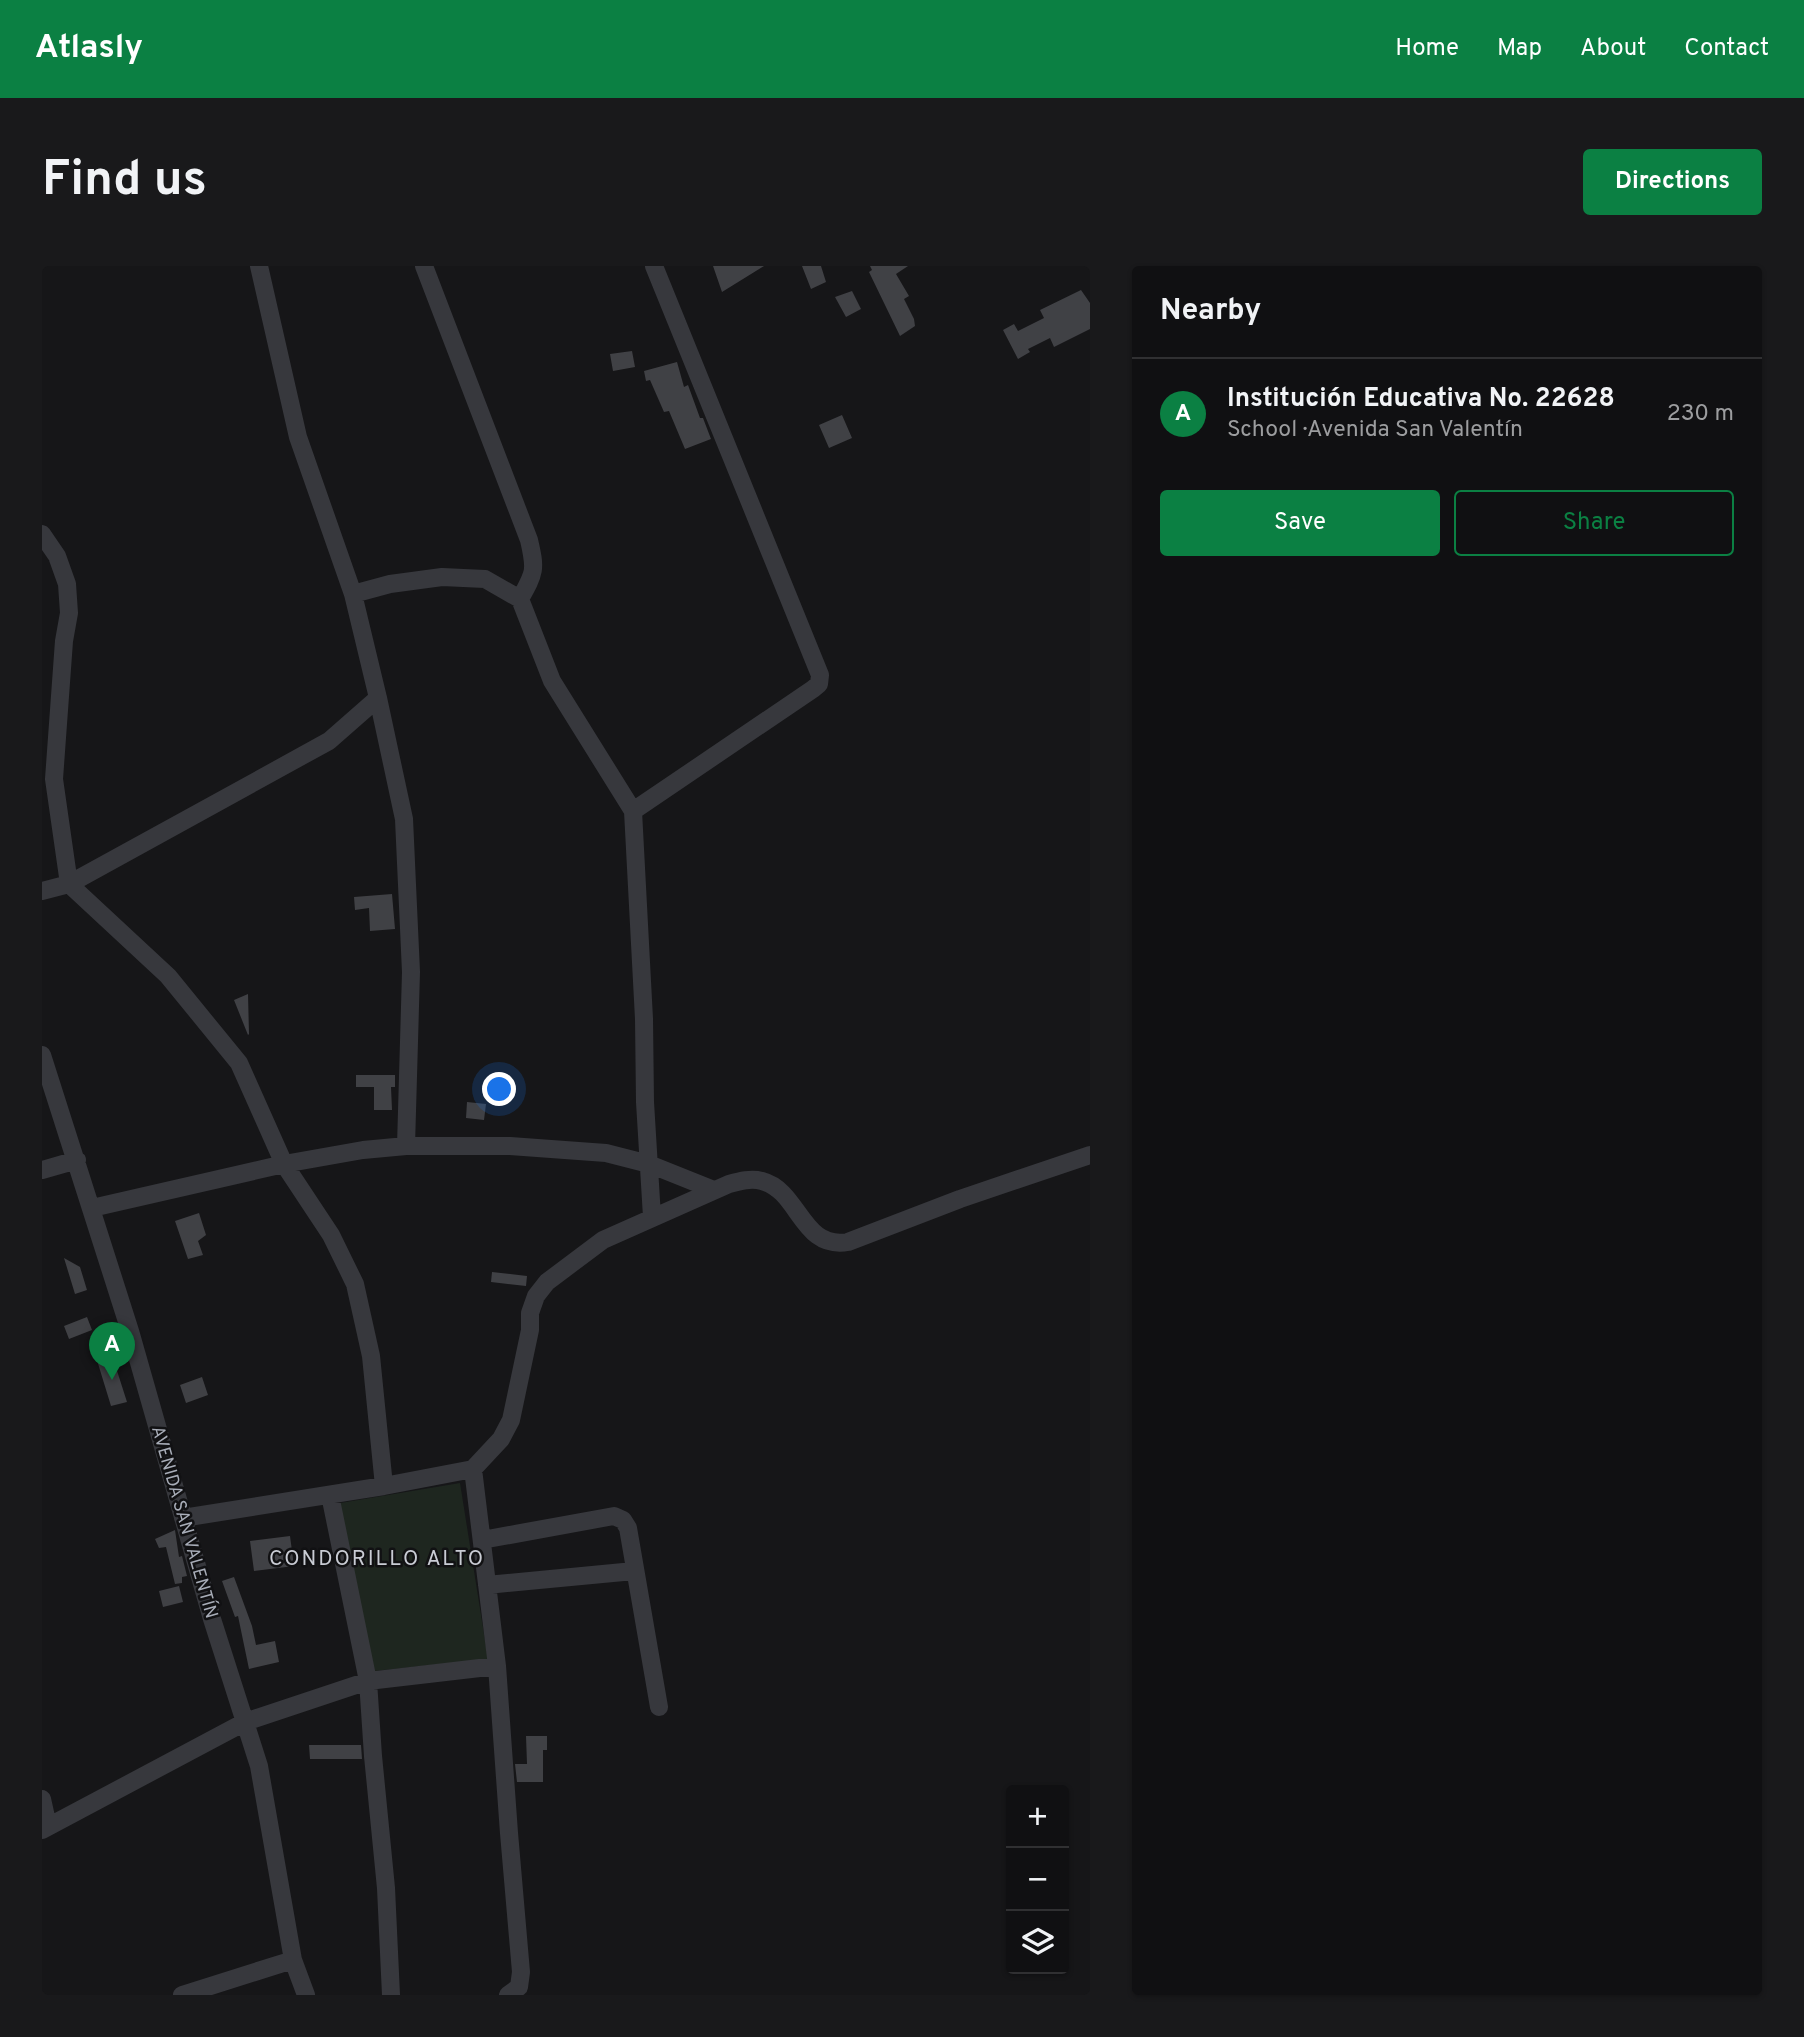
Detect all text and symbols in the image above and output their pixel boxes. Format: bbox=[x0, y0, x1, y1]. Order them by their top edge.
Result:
text: Atlasly bbox=[35, 28, 143, 70]
text: Home bbox=[1395, 34, 1459, 64]
text: Map bbox=[1497, 34, 1542, 64]
text: About bbox=[1580, 34, 1646, 64]
text: Contact bbox=[1684, 34, 1769, 64]
button: Directions bbox=[1583, 149, 1762, 215]
text: Find us bbox=[42, 151, 207, 213]
text: Nearby bbox=[1160, 293, 1261, 330]
text: Institución Educativa No. 22628 bbox=[1227, 383, 1615, 416]
text: A bbox=[1175, 400, 1191, 429]
text: 230 m bbox=[1667, 400, 1734, 429]
text: School · Avenida San Valentín bbox=[1227, 416, 1523, 445]
button: Save bbox=[1160, 490, 1440, 556]
button: Share bbox=[1454, 490, 1734, 556]
your location bbox=[482, 1072, 516, 1106]
pin: A bbox=[89, 1322, 135, 1380]
street label: AVENIDA SAN VALENTÍN bbox=[145, 1423, 224, 1621]
district label: CONDORILLO ALTO bbox=[269, 1546, 485, 1573]
map controls bbox=[1006, 1785, 1069, 1974]
button: + bbox=[1006, 1785, 1069, 1848]
button: − bbox=[1006, 1848, 1069, 1911]
button: layers bbox=[1006, 1911, 1069, 1974]

